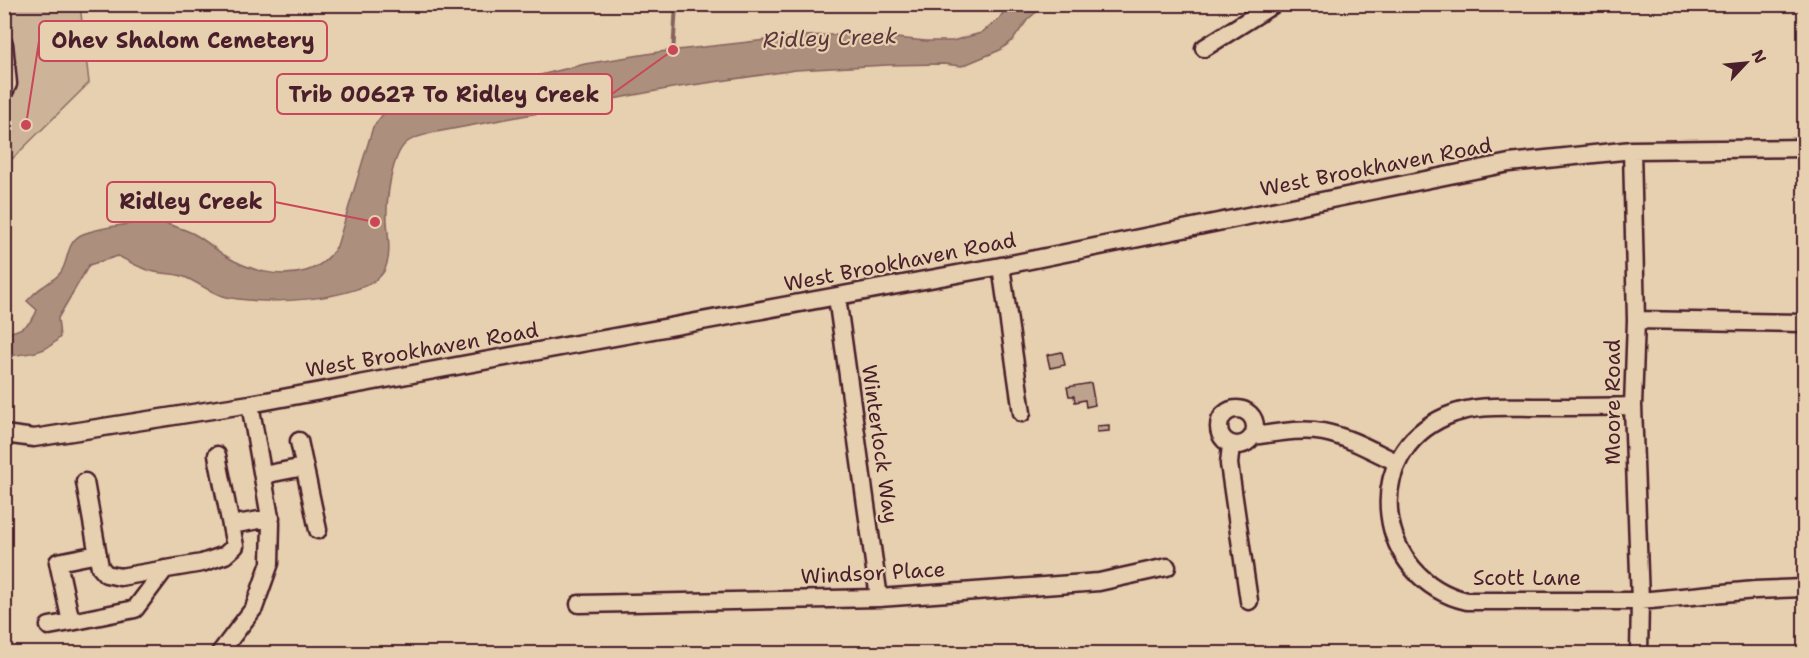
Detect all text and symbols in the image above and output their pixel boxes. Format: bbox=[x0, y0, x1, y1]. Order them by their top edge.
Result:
callout: Ohev Shalom Cemetery bbox=[39, 21, 327, 61]
water label: Ridley Creek bbox=[762, 21, 898, 55]
text: Ohev Shalom Cemetery bbox=[51, 26, 315, 55]
north arrow bbox=[1716, 33, 1776, 93]
text: N bbox=[1747, 46, 1771, 67]
callout: Trib 00627 To Ridley Creek bbox=[277, 74, 612, 114]
text: Trib 00627 To Ridley Creek bbox=[288, 80, 600, 109]
street label: West Brookhaven Road bbox=[1258, 131, 1494, 203]
callout: Ridley Creek bbox=[107, 182, 275, 222]
text: Ridley Creek bbox=[119, 187, 263, 216]
street label: West Brookhaven Road bbox=[782, 226, 1018, 298]
street label: West Brookhaven Road bbox=[303, 316, 541, 384]
street label: Moore Road bbox=[1599, 339, 1627, 465]
street label: Winterlock Way bbox=[855, 363, 905, 525]
street label: Windsor Place bbox=[800, 555, 946, 591]
street label: Scott Lane bbox=[1473, 564, 1581, 592]

